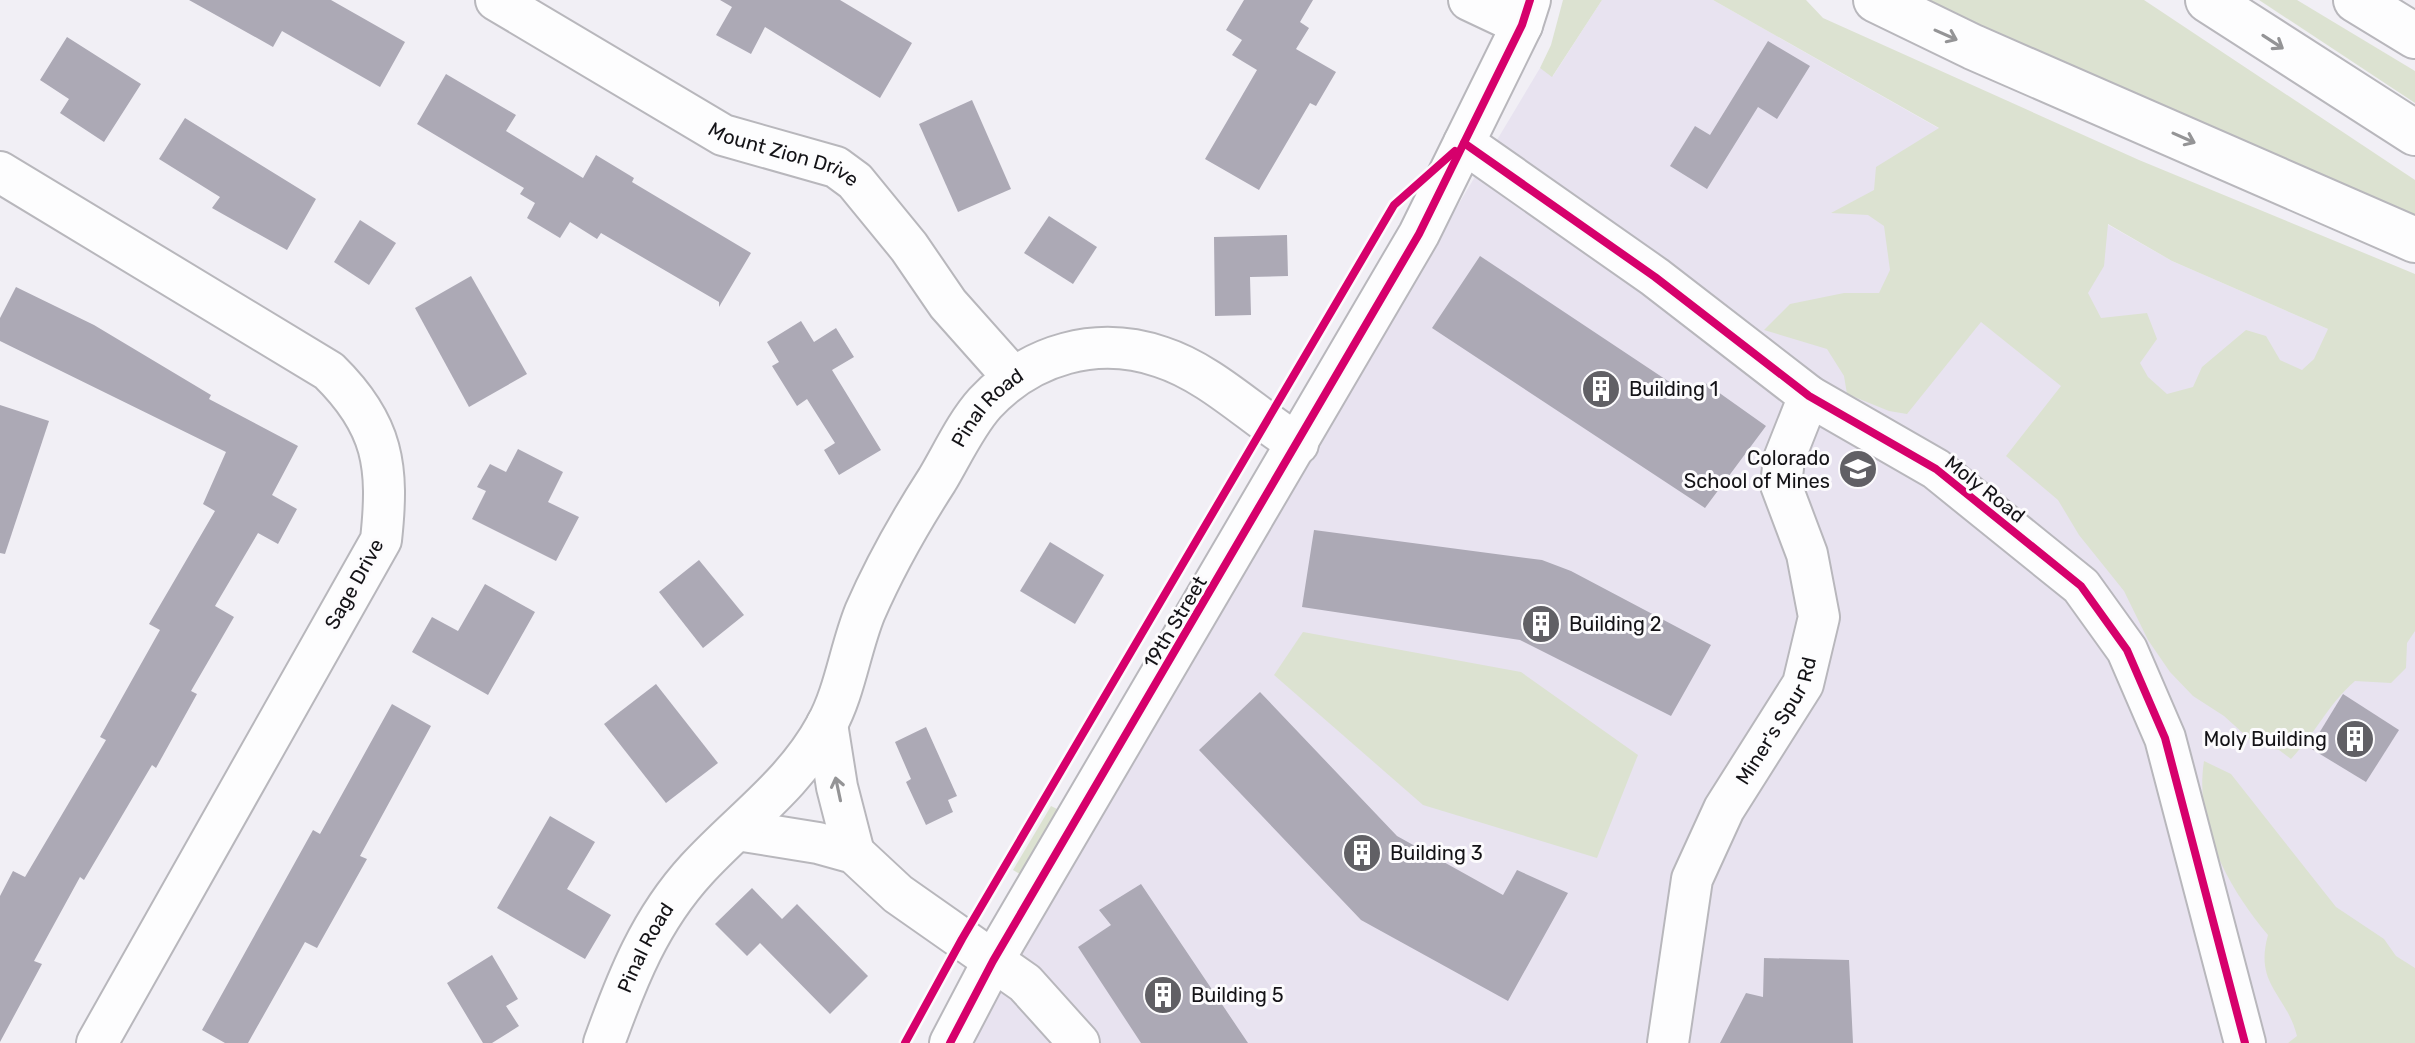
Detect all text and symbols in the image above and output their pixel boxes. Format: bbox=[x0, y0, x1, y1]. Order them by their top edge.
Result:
one-way arrow bbox=[1933, 28, 1957, 43]
one-way arrow bbox=[2262, 34, 2284, 51]
street label: Mount Zion Drive bbox=[704, 117, 863, 192]
one-way arrow bbox=[2172, 131, 2196, 146]
street label: Pinal Road bbox=[946, 363, 1028, 451]
building icon: Building 1 bbox=[1580, 368, 1622, 410]
place label: Building 1 bbox=[1629, 377, 1718, 401]
place label: Colorado School of Mines bbox=[1684, 446, 1830, 493]
school or university icon: Colorado School of Mines bbox=[1837, 448, 1879, 490]
street label: Moly Road bbox=[1940, 450, 2030, 528]
street label: Sage Drive bbox=[319, 535, 389, 633]
street label: 19th Street bbox=[1138, 571, 1212, 672]
building icon: Building 2 bbox=[1520, 603, 1562, 645]
place label: Building 2 bbox=[1569, 612, 1662, 636]
street label: Miner's Spur Rd bbox=[1731, 655, 1821, 789]
building icon: Moly Building bbox=[2334, 718, 2376, 760]
place label: Moly Building bbox=[2203, 727, 2327, 751]
one-way arrow bbox=[830, 777, 845, 803]
building icon: Building 3 bbox=[1341, 832, 1383, 874]
place label: Building 3 bbox=[1390, 841, 1483, 865]
street label: Pinal Road bbox=[612, 898, 679, 996]
building icon: Building 5 bbox=[1142, 974, 1184, 1016]
place label: Building 5 bbox=[1191, 983, 1284, 1007]

